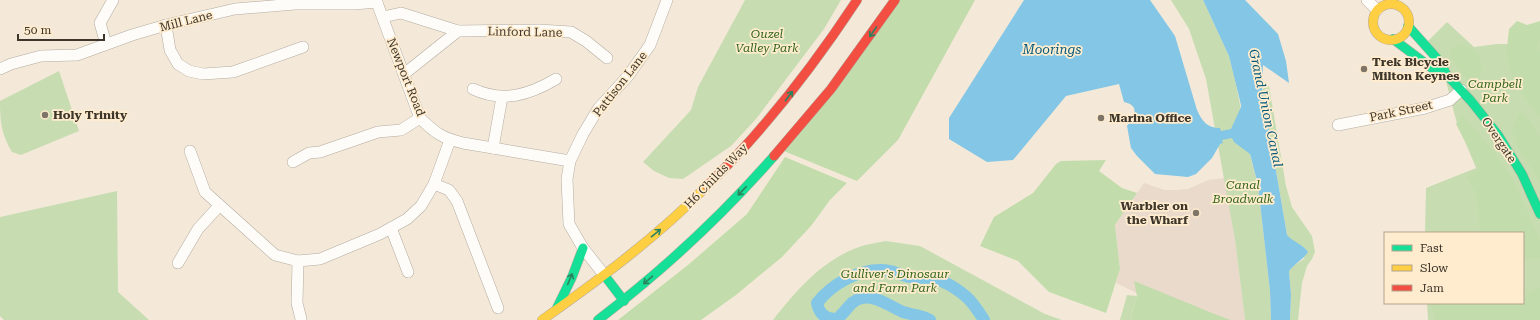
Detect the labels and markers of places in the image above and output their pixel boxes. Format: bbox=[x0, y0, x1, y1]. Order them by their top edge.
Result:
place label: Trek Bicycle Milton Keynes bbox=[1372, 55, 1460, 83]
marker: Trek Bicycle Milton Keynes bbox=[1359, 64, 1369, 74]
place label: Holy Trinity bbox=[53, 108, 128, 122]
marker: Holy Trinity bbox=[40, 110, 50, 120]
place label: Marina Office bbox=[1109, 111, 1191, 125]
marker: Marina Office bbox=[1096, 113, 1106, 123]
place label: Warbler on the Wharf bbox=[1120, 199, 1189, 227]
marker: Warbler on the Wharf bbox=[1191, 208, 1201, 218]

